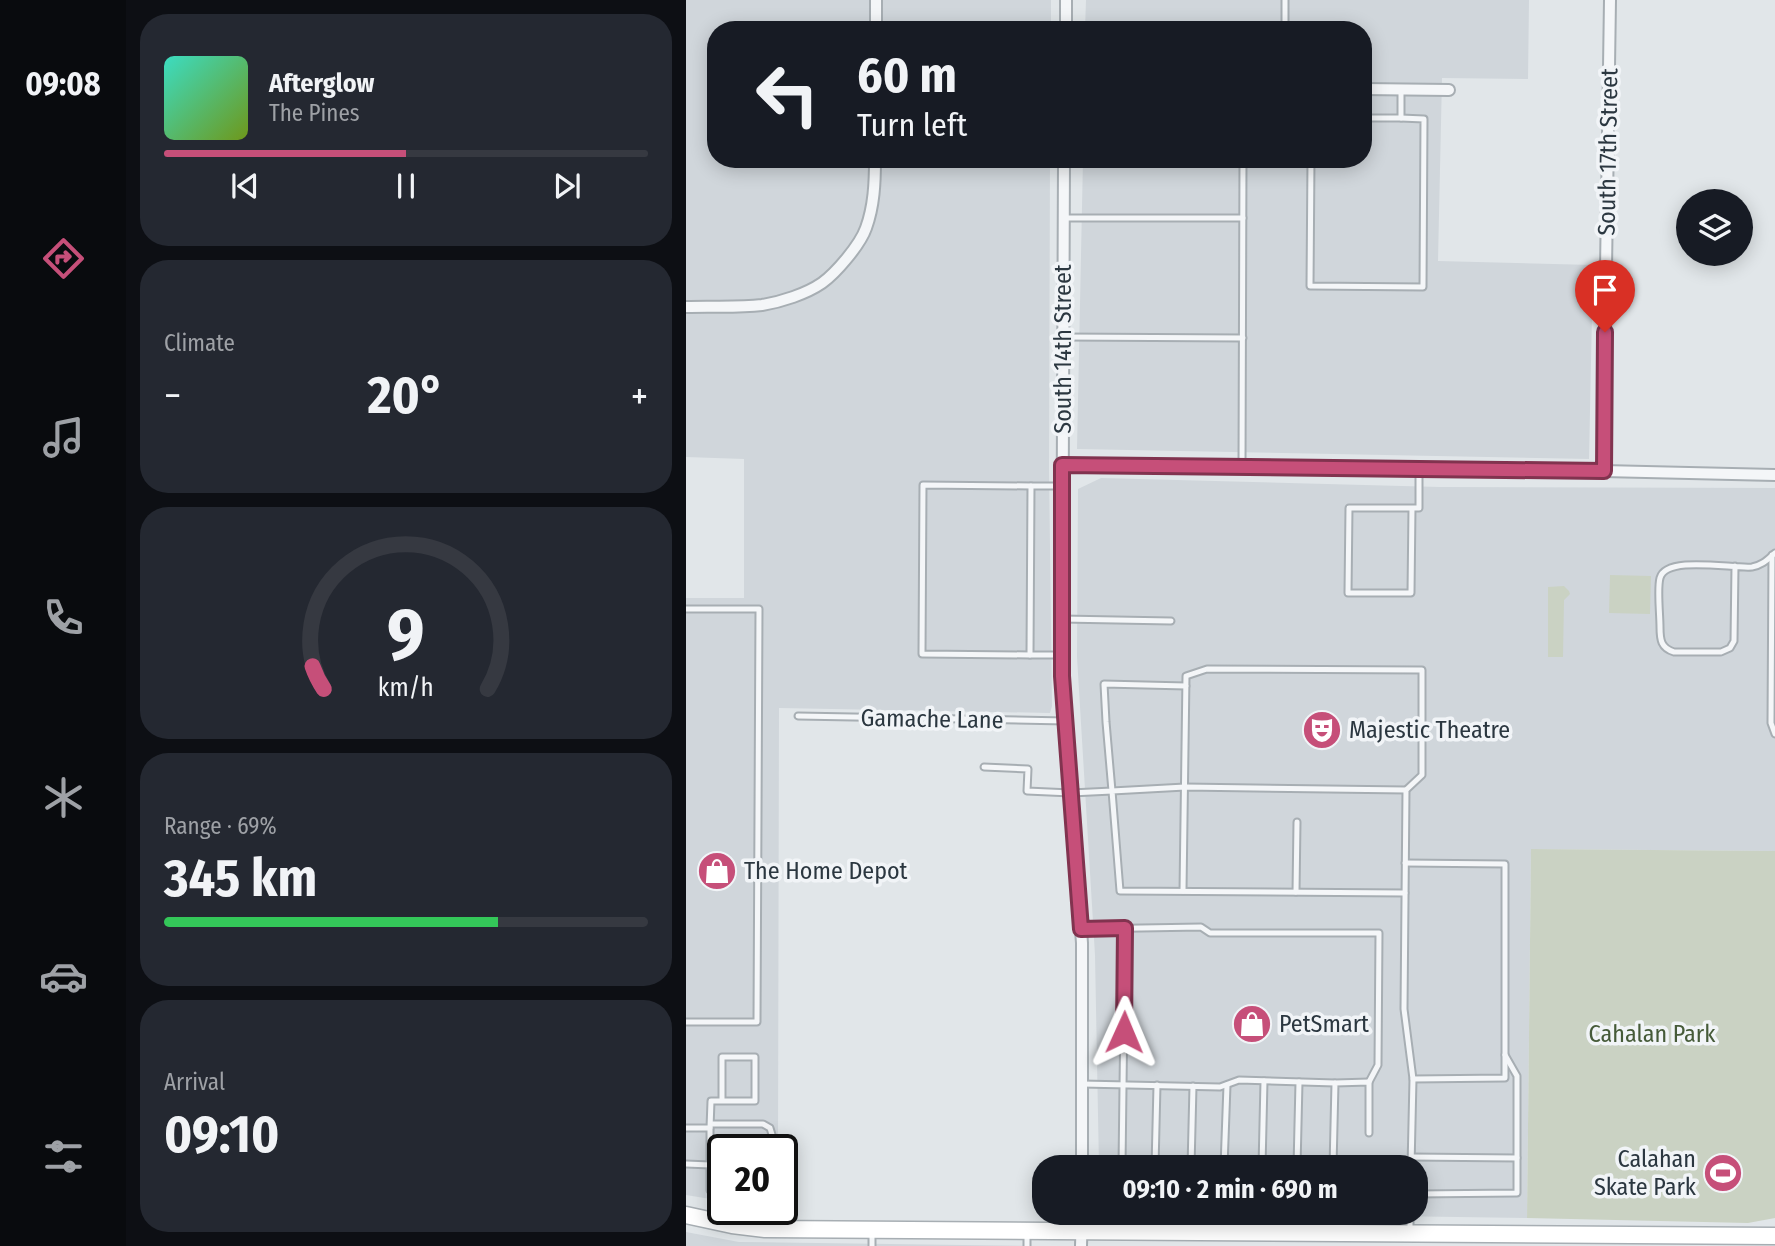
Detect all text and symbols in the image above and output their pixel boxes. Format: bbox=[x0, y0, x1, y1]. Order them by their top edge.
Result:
text: 60 m bbox=[857, 46, 957, 105]
icon: left bbox=[742, 49, 833, 140]
text: 09:08 bbox=[25, 65, 101, 103]
text: Afterglow bbox=[269, 68, 374, 99]
street label: South 17th Street bbox=[1593, 68, 1623, 236]
text: The Pines bbox=[269, 99, 360, 127]
text: Turn left bbox=[857, 106, 967, 144]
icon: previous bbox=[226, 167, 264, 205]
icon: pause bbox=[387, 167, 425, 205]
icon: next bbox=[548, 167, 586, 205]
map controls bbox=[1676, 189, 1753, 266]
button: layers bbox=[1676, 189, 1753, 266]
icon: directions bbox=[39, 234, 88, 283]
pin bbox=[1575, 260, 1635, 332]
street label: South 14th Street bbox=[1049, 264, 1077, 434]
icon: arrive bbox=[1586, 271, 1624, 309]
text: Climate bbox=[164, 329, 235, 357]
text: 20° bbox=[368, 364, 444, 427]
text: − bbox=[164, 373, 181, 419]
text: + bbox=[631, 373, 648, 419]
icon: music bbox=[39, 413, 88, 462]
text: 9 bbox=[387, 591, 425, 678]
icon: phone bbox=[39, 593, 88, 642]
text: km/h bbox=[378, 673, 434, 703]
street label: Gamache Lane bbox=[860, 704, 1004, 734]
theatre icon: Majestic Theatre bbox=[1301, 709, 1343, 751]
place label: Majestic Theatre bbox=[1349, 716, 1510, 744]
icon: climate bbox=[39, 773, 88, 822]
text: Range · 69% bbox=[164, 812, 277, 840]
text: 345 km bbox=[164, 847, 317, 910]
shop icon: The Home Depot bbox=[696, 850, 738, 892]
place label: The Home Depot bbox=[744, 857, 908, 885]
icon: car bbox=[39, 952, 88, 1001]
position arrow bbox=[1087, 995, 1161, 1069]
shop icon: PetSmart bbox=[1231, 1003, 1273, 1045]
place label: PetSmart bbox=[1279, 1010, 1369, 1038]
park label: Cahalan Park bbox=[1589, 1020, 1716, 1048]
text: Arrival bbox=[164, 1068, 225, 1096]
text: 09:10 bbox=[164, 1103, 279, 1166]
icon: filters bbox=[39, 1132, 88, 1181]
speed limit sign: 20 bbox=[707, 1134, 798, 1225]
place label: Calahan Skate Park bbox=[1594, 1145, 1697, 1201]
sports icon: Calahan Skate Park bbox=[1702, 1152, 1744, 1194]
text: 09:10 · 2 min · 690 m bbox=[1122, 1174, 1338, 1205]

